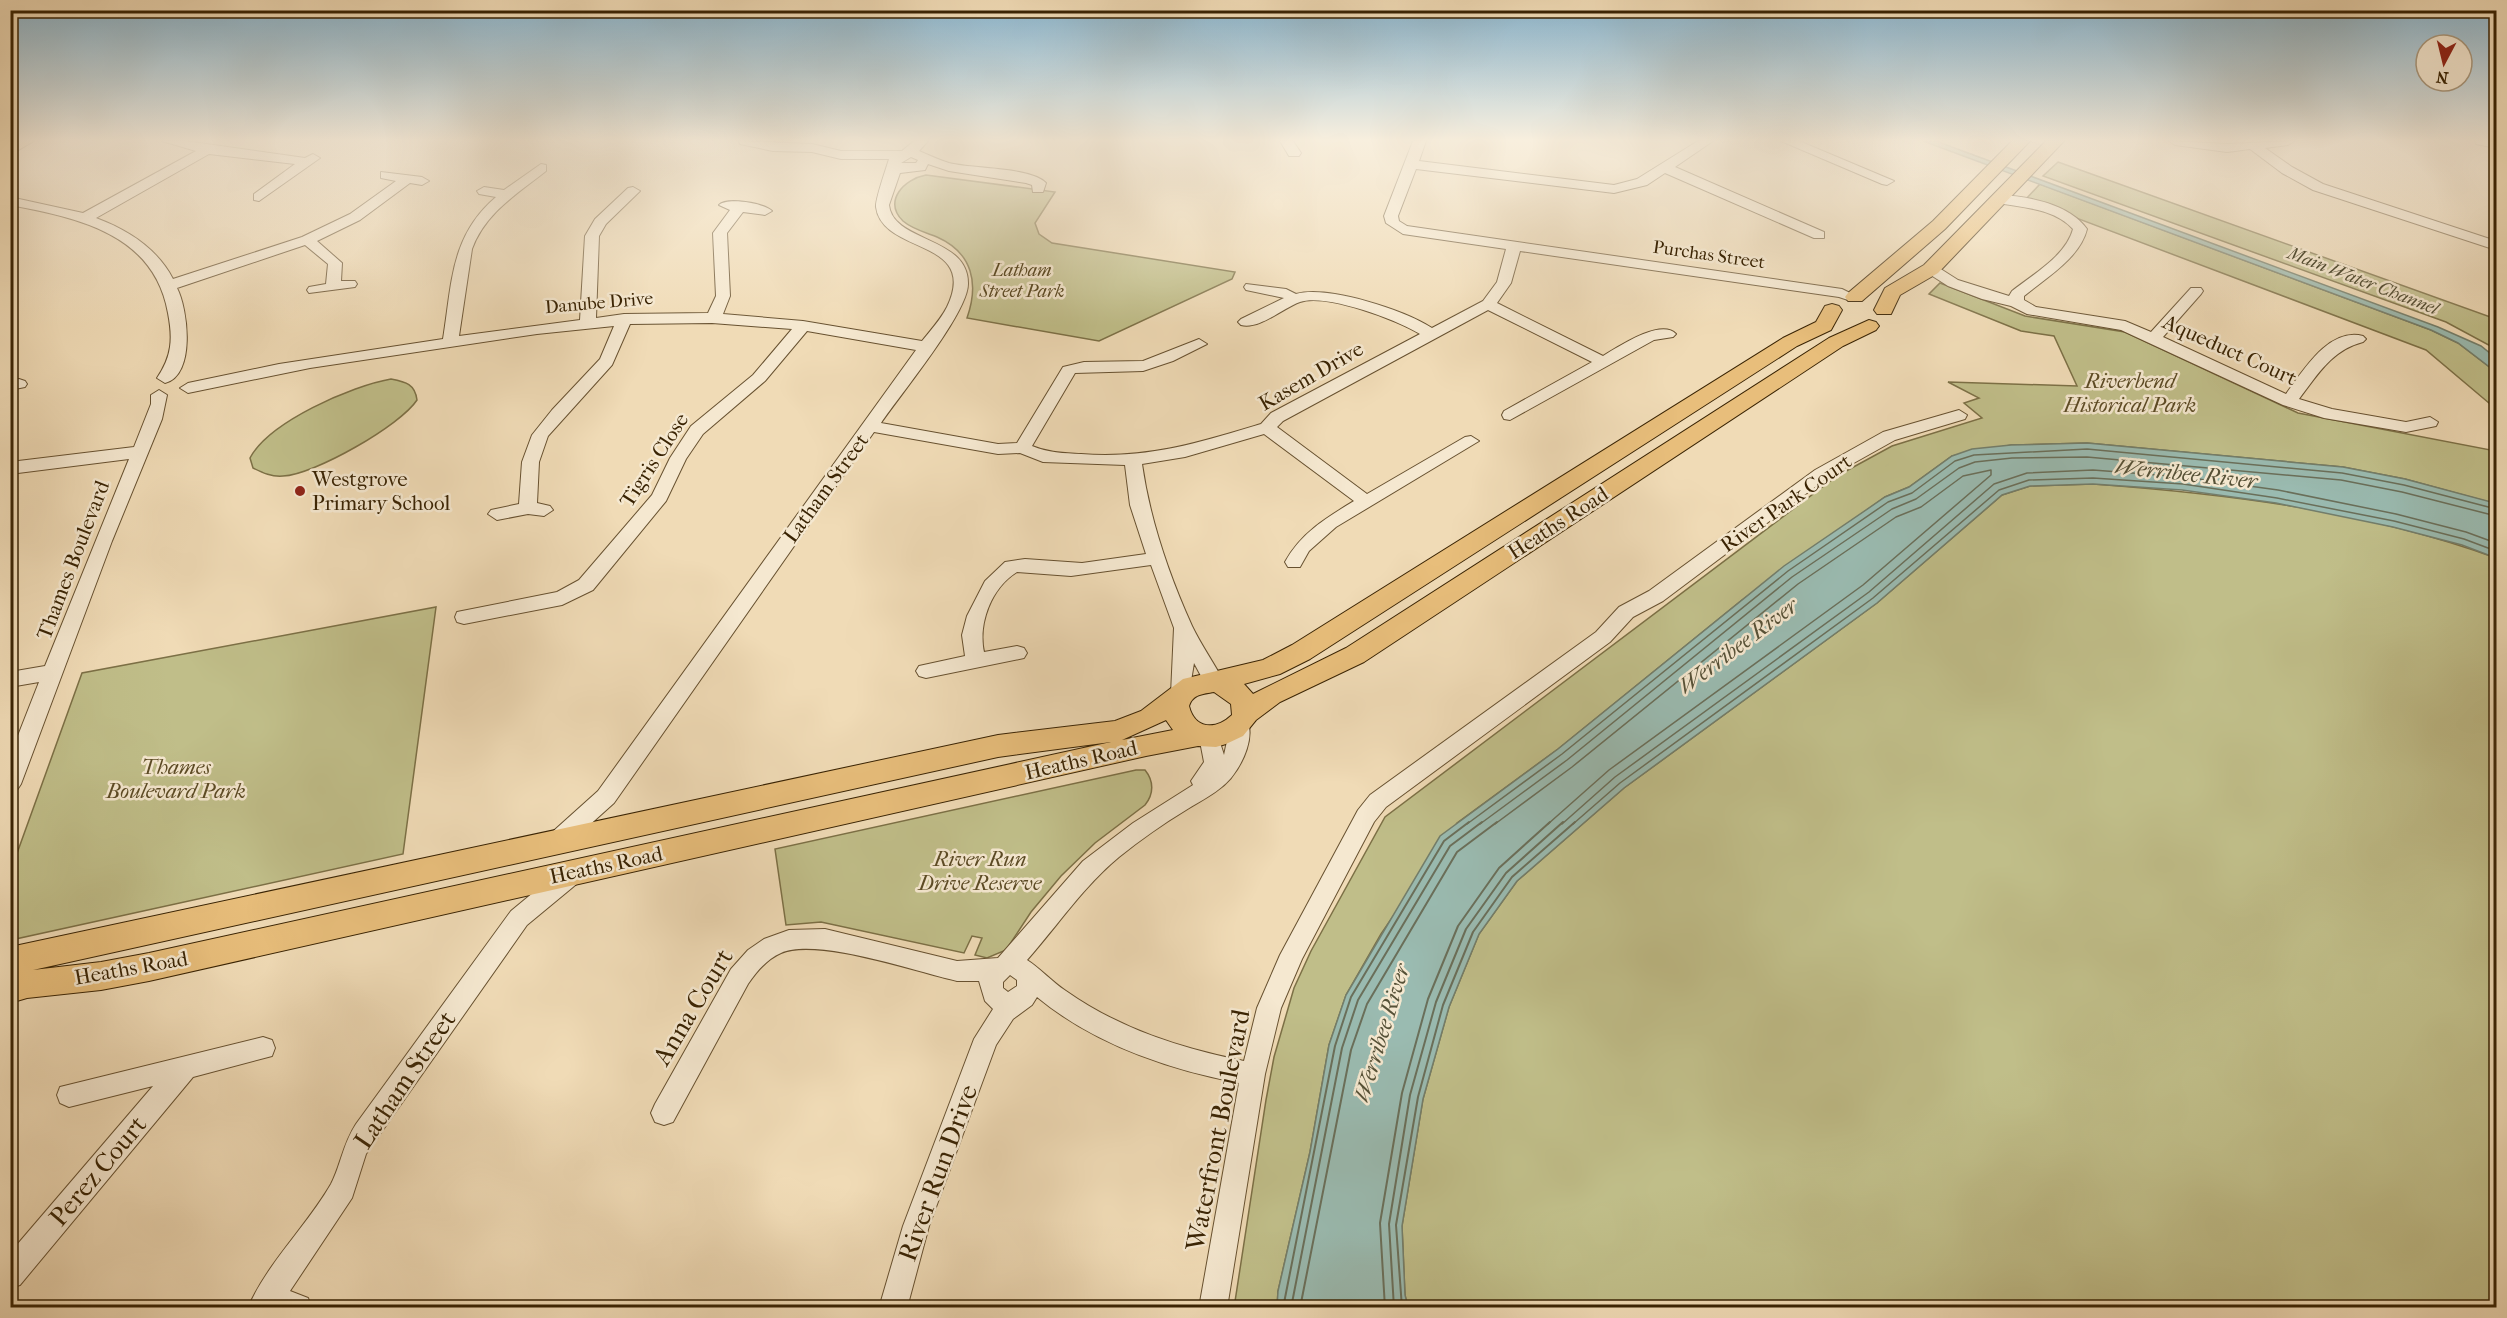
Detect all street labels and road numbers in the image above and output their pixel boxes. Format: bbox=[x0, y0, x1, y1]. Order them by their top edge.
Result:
street label: Purchas Street bbox=[1652, 237, 1767, 273]
street label: Danube Drive bbox=[544, 288, 654, 318]
street label: Aqueduct Court bbox=[2158, 309, 2301, 390]
street label: Kasem Drive bbox=[1254, 336, 1368, 416]
street label: Tigris Close bbox=[615, 409, 693, 511]
street label: Latham Street bbox=[778, 428, 874, 547]
street label: River Park Court bbox=[1716, 449, 1856, 557]
street label: Thames Boulevard bbox=[32, 477, 115, 643]
street label: Heaths Road bbox=[1503, 481, 1613, 564]
street label: Heaths Road bbox=[1022, 735, 1140, 785]
street label: Heaths Road bbox=[547, 841, 665, 889]
street label: Anna Court bbox=[646, 943, 740, 1072]
street label: Heaths Road bbox=[72, 946, 190, 990]
street label: Latham Street bbox=[348, 1005, 463, 1155]
street label: Waterfront Boulevard bbox=[1179, 1006, 1257, 1254]
street label: River Run Drive bbox=[892, 1080, 984, 1265]
street label: Perez Court bbox=[43, 1109, 154, 1232]

